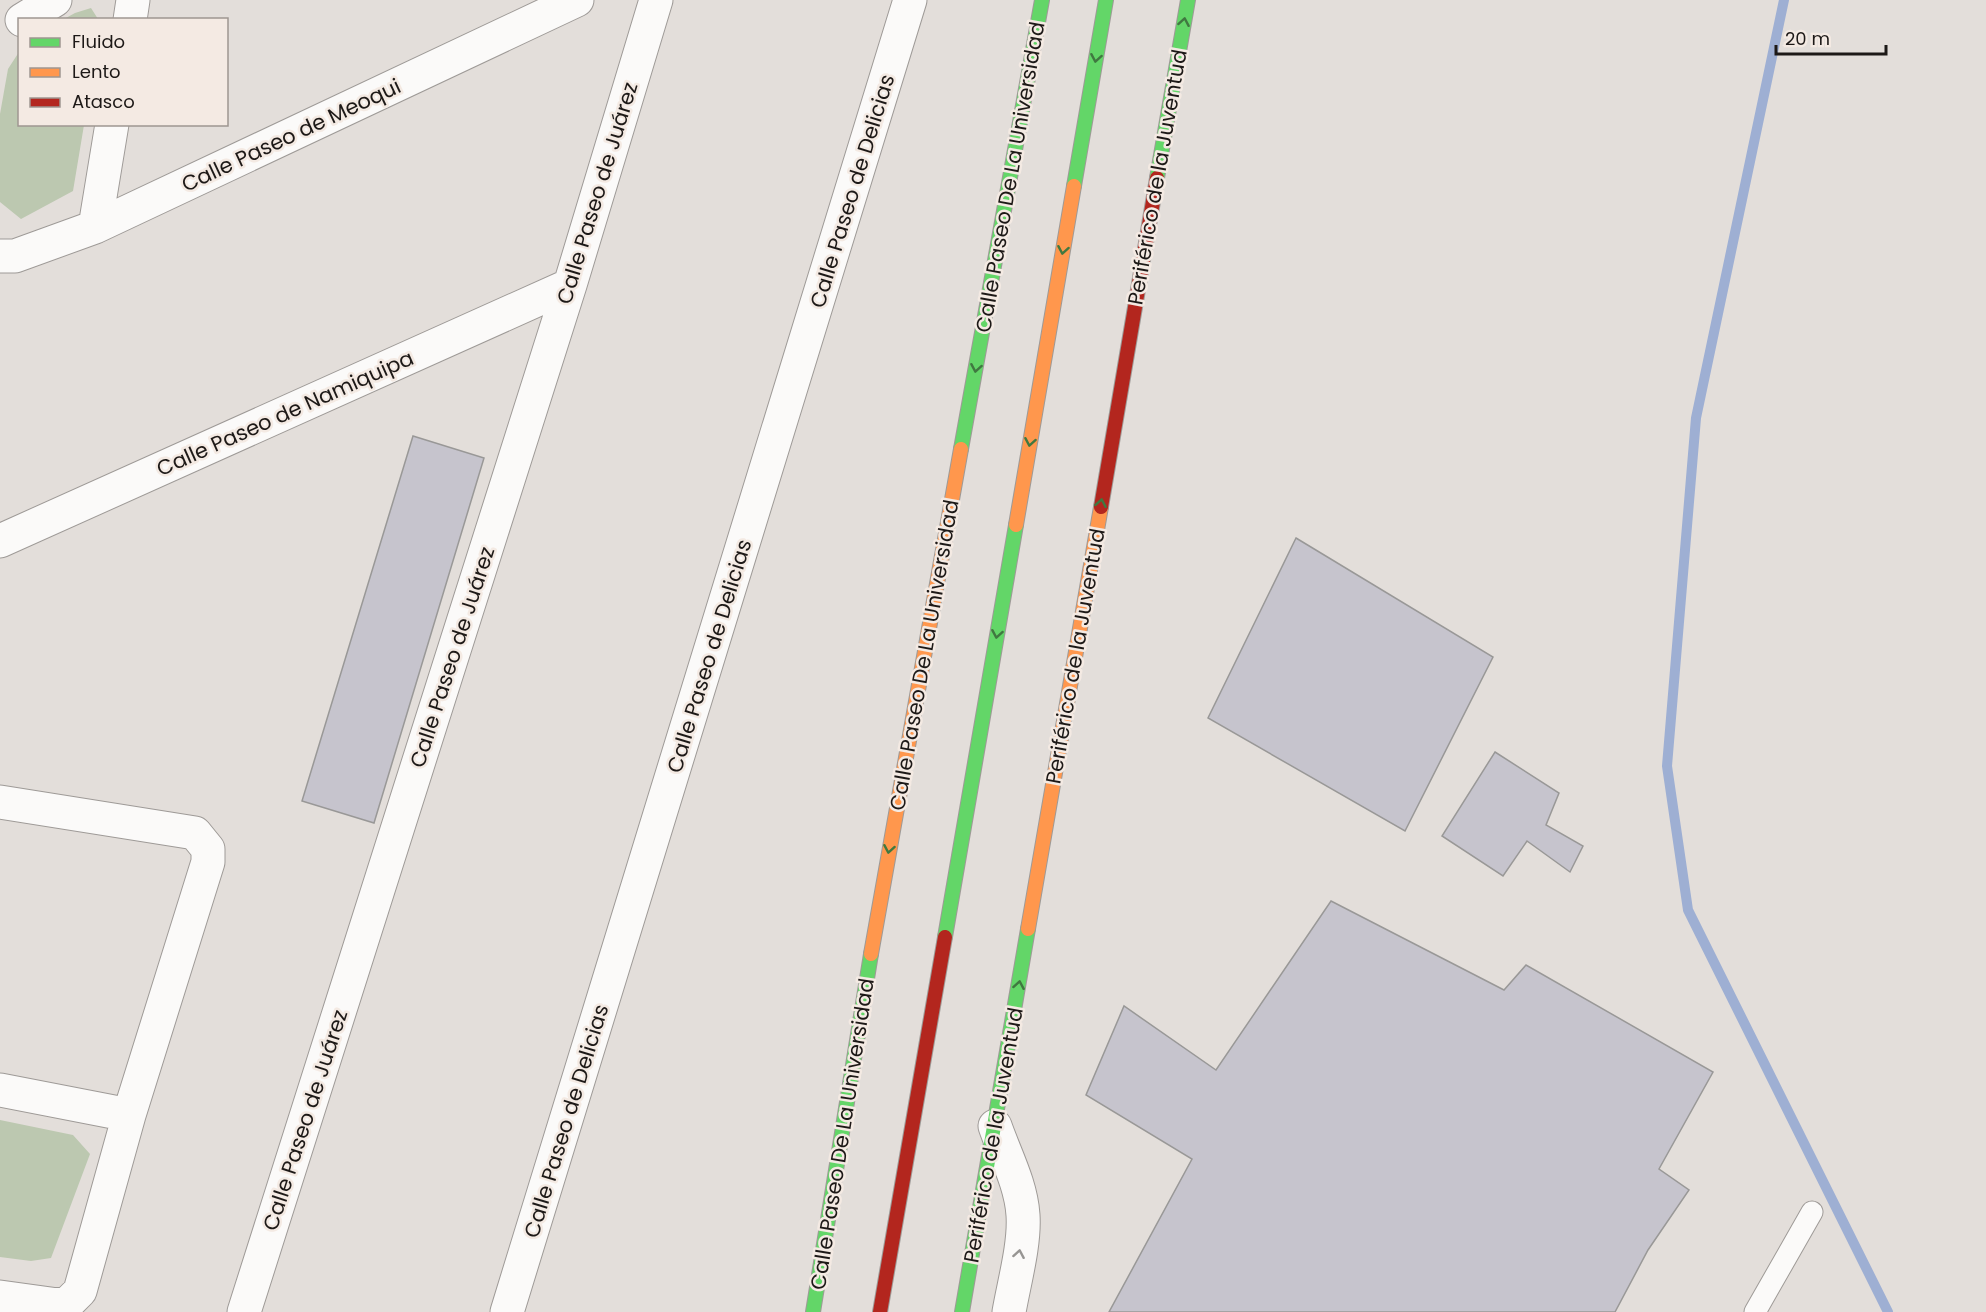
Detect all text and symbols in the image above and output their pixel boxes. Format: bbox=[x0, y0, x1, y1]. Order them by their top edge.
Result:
one-way arrow bbox=[1177, 17, 1190, 27]
legend bbox=[18, 18, 228, 126]
scale bar bbox=[1776, 18, 1886, 56]
street label: Calle Paseo De La Universidad bbox=[968, 19, 1052, 335]
text: 20 m bbox=[1785, 26, 1830, 51]
text: Fluido bbox=[72, 29, 125, 54]
street label: Periférico de la Juventud bbox=[1120, 47, 1194, 307]
one-way arrow bbox=[1090, 52, 1103, 62]
text: Lento bbox=[72, 59, 121, 84]
street label: Calle Paseo de Meoqui bbox=[177, 71, 405, 199]
street label: Calle Paseo de Delicias bbox=[803, 71, 901, 311]
street label: Calle Paseo de Juárez bbox=[549, 78, 645, 308]
text: Atasco bbox=[72, 89, 135, 114]
one-way arrow bbox=[1057, 244, 1070, 254]
street label: Calle Paseo de Namiquipa bbox=[152, 343, 418, 483]
one-way arrow bbox=[970, 362, 983, 372]
one-way arrow bbox=[1024, 437, 1037, 447]
street label: Calle Paseo De La Universidad bbox=[882, 497, 966, 813]
one-way arrow bbox=[1095, 499, 1107, 508]
street label: Periférico de la Juventud bbox=[1038, 526, 1112, 786]
street label: Calle Paseo de Delicias bbox=[660, 536, 758, 776]
street label: Calle Paseo de Juárez bbox=[403, 543, 501, 771]
one-way arrow bbox=[991, 629, 1004, 639]
one-way arrow bbox=[883, 844, 895, 853]
street label: Calle Paseo De La Universidad bbox=[803, 976, 881, 1292]
one-way arrow bbox=[1012, 981, 1025, 991]
street label: Calle Paseo de Delicias bbox=[517, 1001, 615, 1241]
street label: Periférico de la Juventud bbox=[956, 1005, 1030, 1265]
street label: Calle Paseo de Juárez bbox=[256, 1006, 354, 1234]
one-way arrow bbox=[1012, 1250, 1024, 1259]

